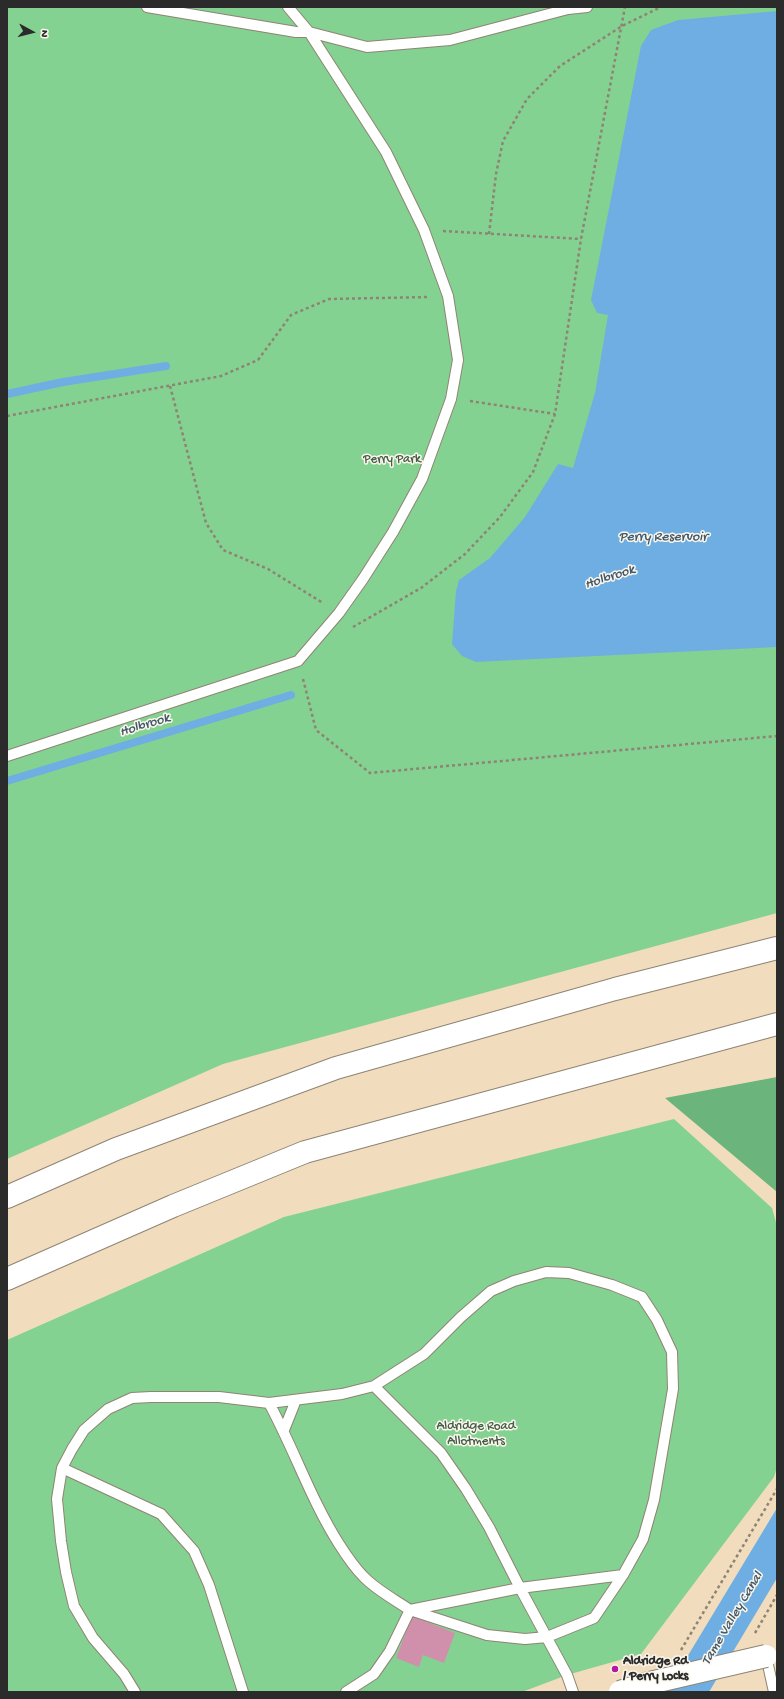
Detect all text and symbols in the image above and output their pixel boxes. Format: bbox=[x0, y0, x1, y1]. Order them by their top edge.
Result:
north arrow bbox=[12, 12, 52, 52]
text: N bbox=[38, 29, 50, 38]
park label: Perry Park bbox=[363, 452, 421, 468]
water label: Perry Reservoir bbox=[619, 530, 707, 546]
water label: Holbrook bbox=[583, 562, 637, 594]
water label: Holbrook bbox=[118, 710, 172, 742]
park label: Aldridge Road Allotments bbox=[437, 1419, 515, 1450]
water label: Tame Valley Canal bbox=[699, 1569, 767, 1669]
place label: Aldridge Rd / Perry Locks bbox=[623, 1654, 688, 1685]
marker: Aldridge Rd / Perry Locks bbox=[610, 1664, 620, 1674]

